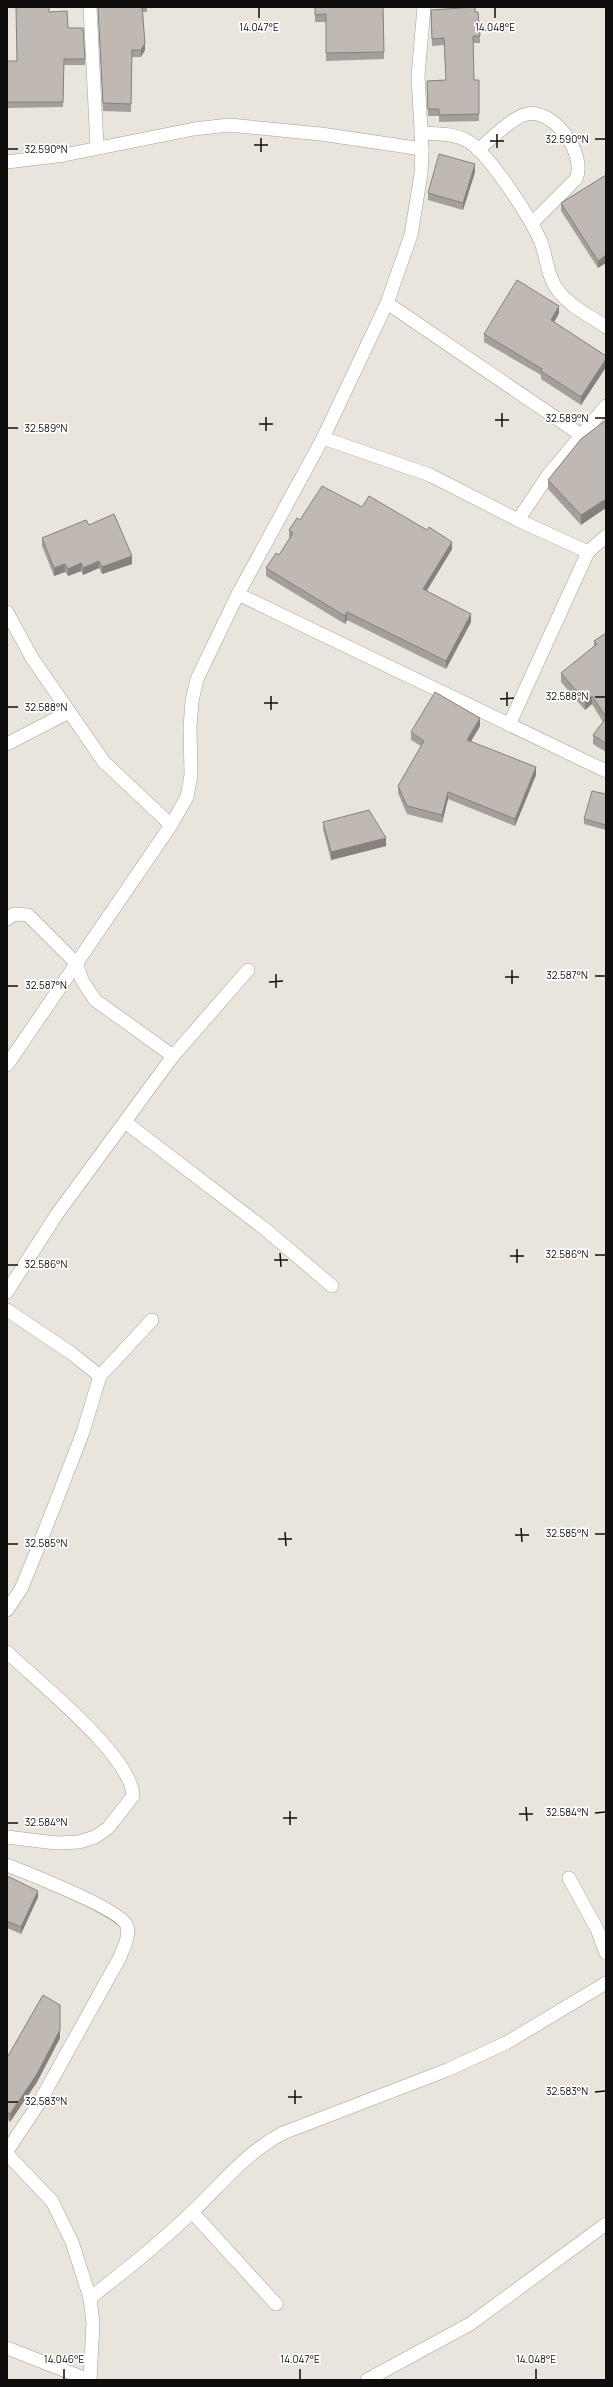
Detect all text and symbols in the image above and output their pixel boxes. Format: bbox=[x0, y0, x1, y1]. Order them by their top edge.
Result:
text: 14.047°E bbox=[239, 20, 279, 34]
text: 14.048°E bbox=[475, 20, 515, 34]
text: 32.590°N bbox=[545, 132, 589, 146]
text: 32.590°N bbox=[24, 142, 68, 156]
text: 32.589°N bbox=[546, 411, 589, 425]
text: 32.589°N bbox=[25, 421, 68, 435]
text: 32.588°N bbox=[546, 689, 588, 703]
text: 32.588°N bbox=[25, 700, 67, 714]
text: 32.587°N bbox=[546, 968, 588, 982]
text: 32.587°N bbox=[25, 978, 67, 992]
text: 32.586°N bbox=[546, 1247, 589, 1261]
text: 32.586°N bbox=[25, 1257, 68, 1271]
text: 32.585°N bbox=[546, 1526, 588, 1540]
text: 32.585°N bbox=[25, 1536, 67, 1550]
text: 32.584°N bbox=[546, 1805, 588, 1819]
text: 32.584°N bbox=[25, 1815, 67, 1829]
text: 32.583°N bbox=[546, 2084, 588, 2098]
text: 32.583°N bbox=[25, 2094, 67, 2108]
text: 14.046°E bbox=[44, 2352, 85, 2366]
text: 14.047°E bbox=[280, 2352, 320, 2366]
text: 14.048°E bbox=[516, 2352, 556, 2366]

